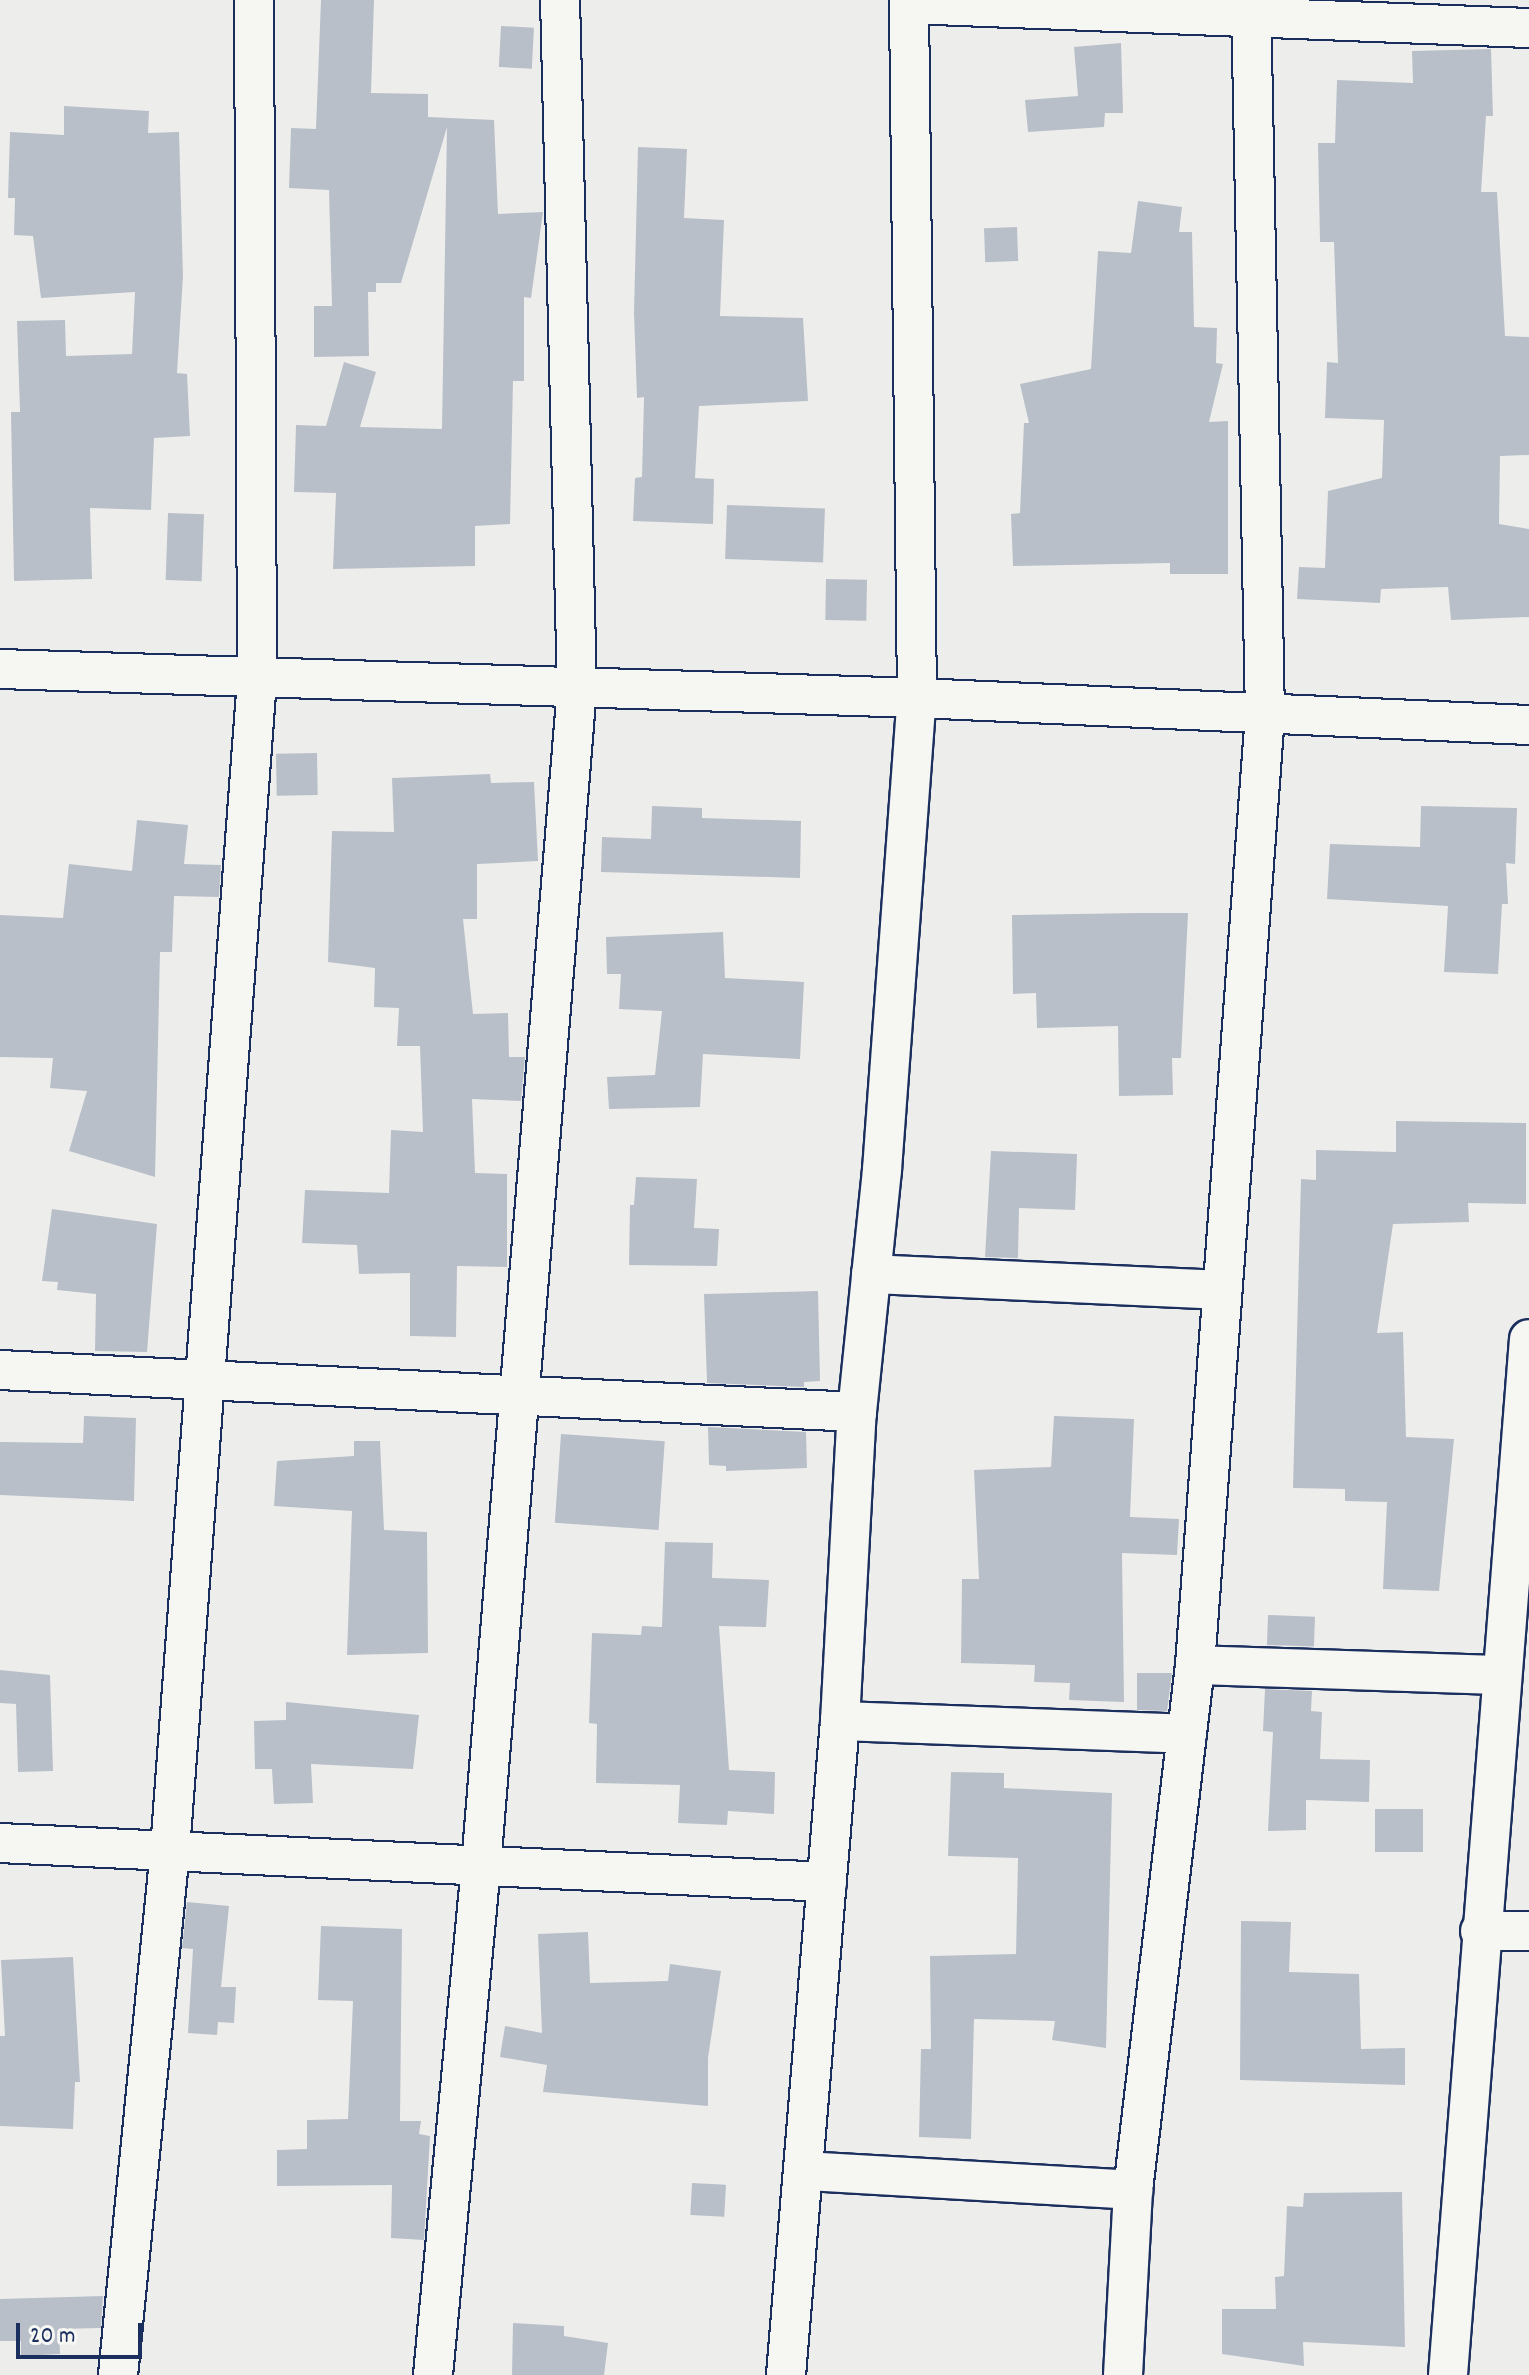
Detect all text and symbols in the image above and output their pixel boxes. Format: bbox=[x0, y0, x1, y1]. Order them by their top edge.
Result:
scale bar bbox=[20, 2307, 146, 2357]
text: 20 m bbox=[30, 2320, 76, 2354]

